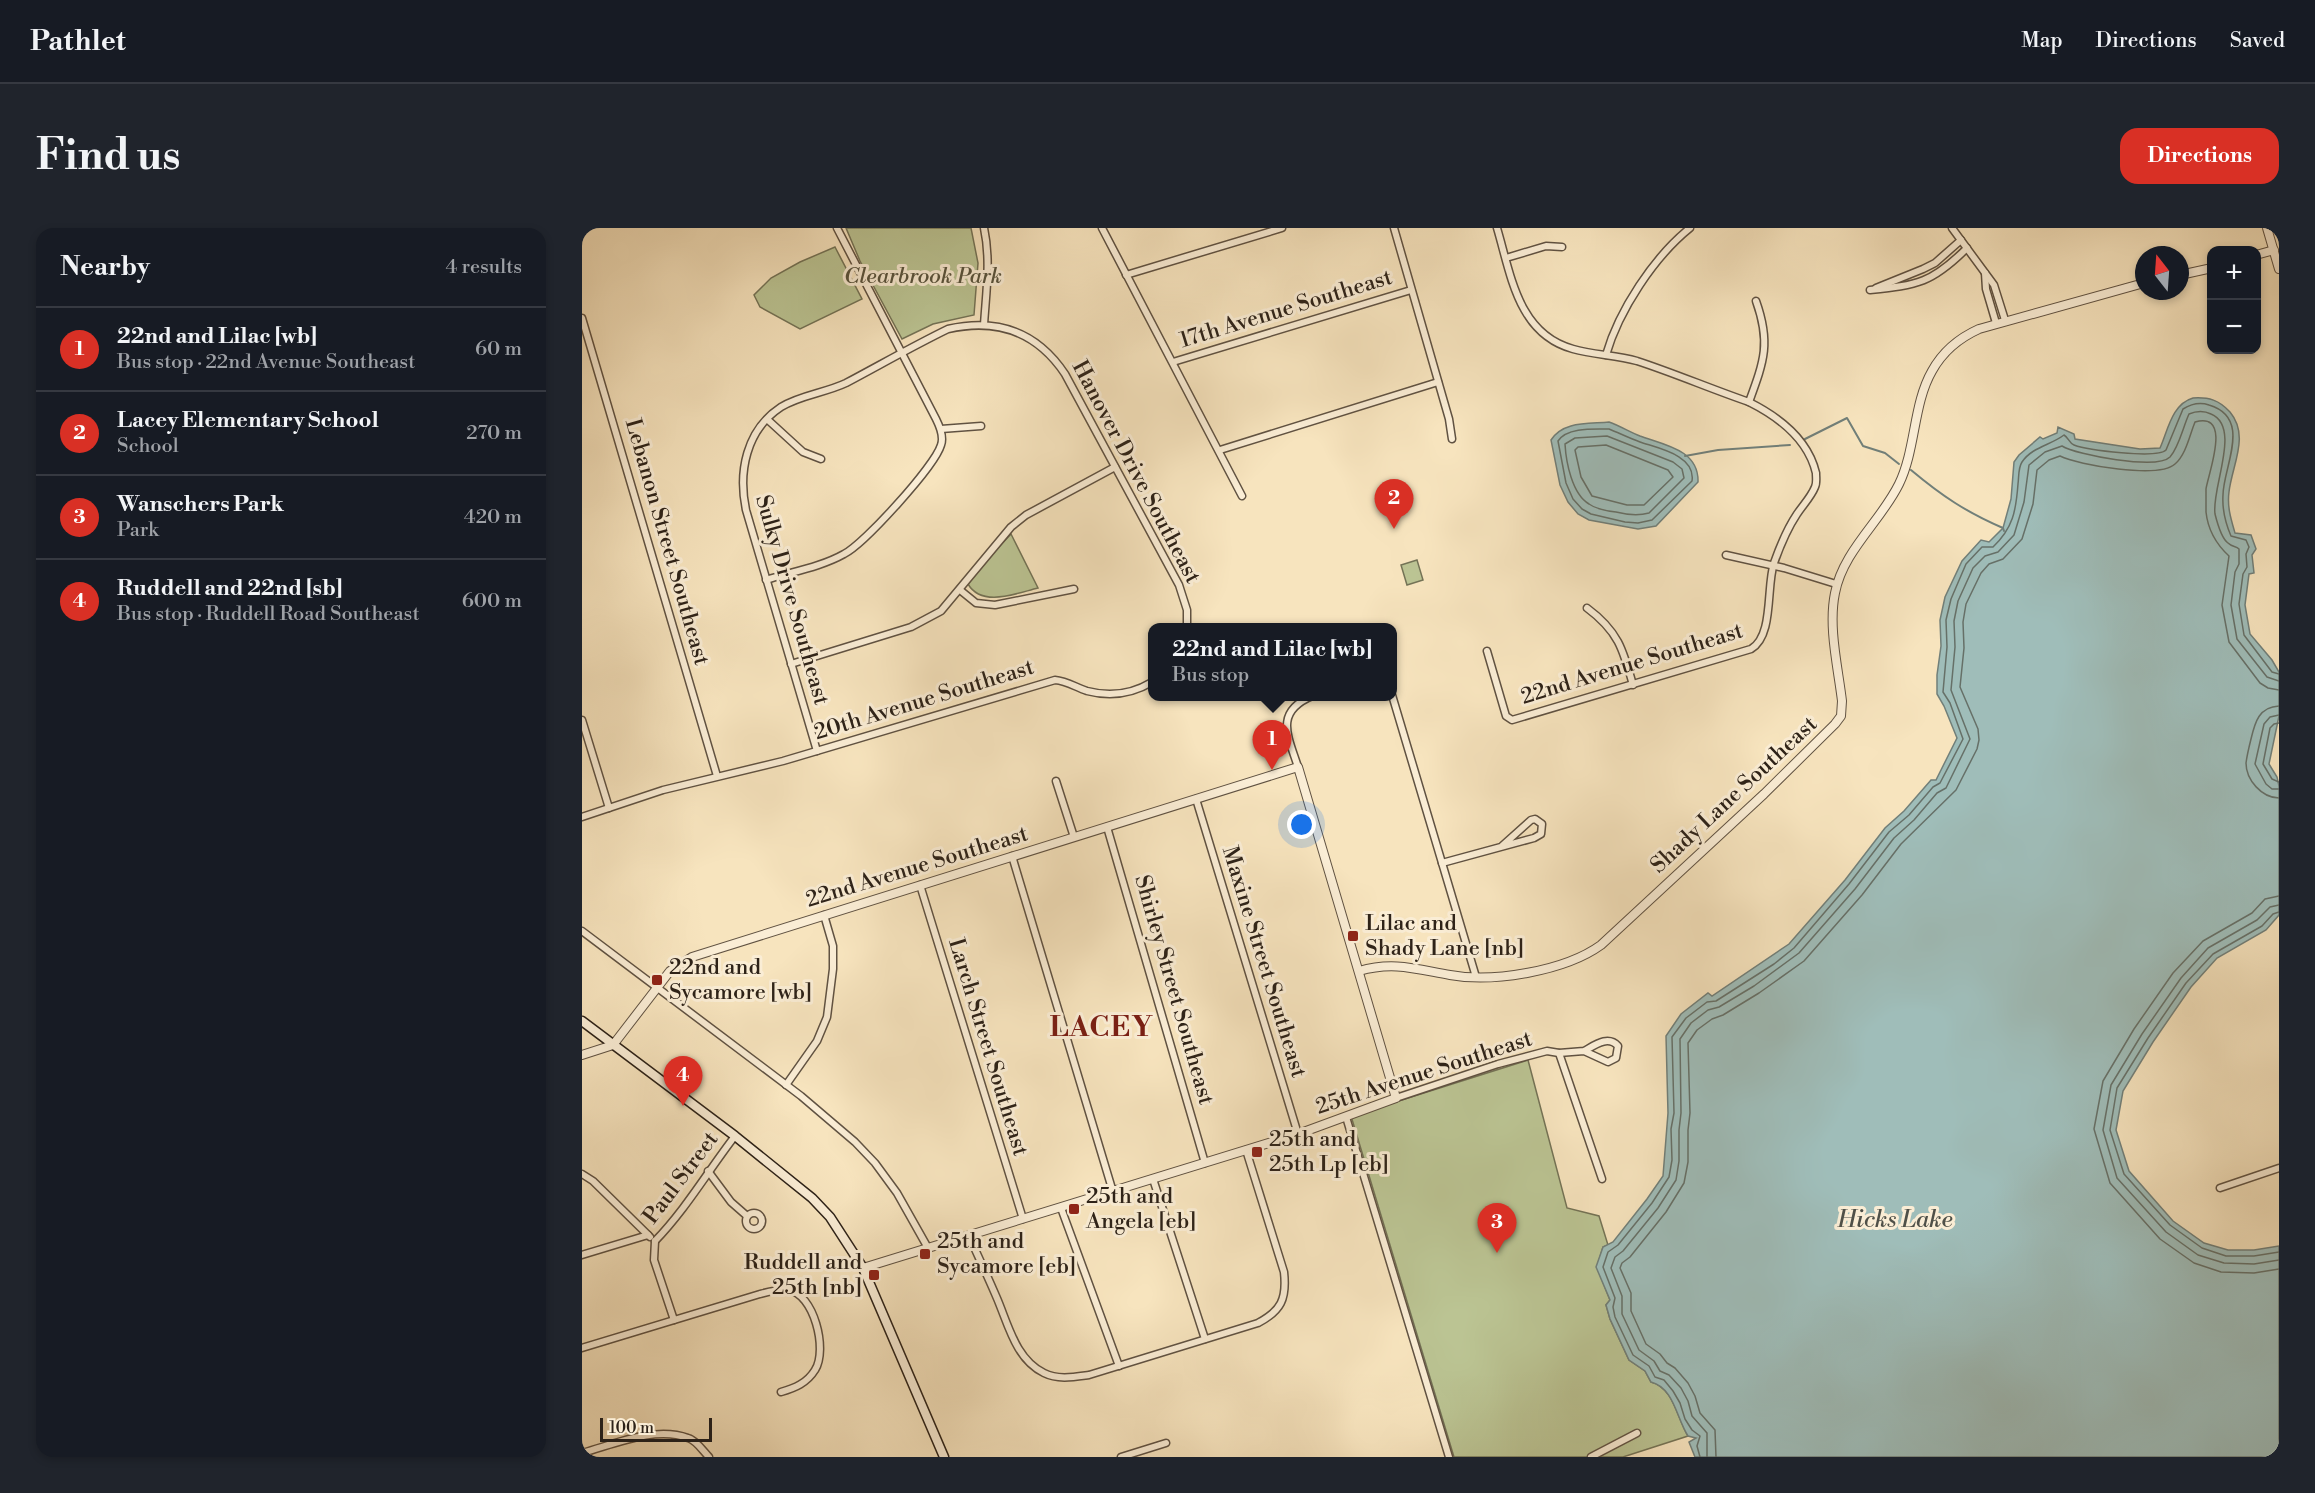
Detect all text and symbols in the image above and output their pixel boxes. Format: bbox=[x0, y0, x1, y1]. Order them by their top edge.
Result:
text: Pathlet bbox=[30, 24, 126, 59]
text: Map bbox=[2021, 28, 2063, 54]
text: Directions bbox=[2096, 28, 2197, 54]
text: Saved bbox=[2230, 28, 2285, 54]
button: Directions bbox=[2120, 128, 2279, 184]
text: Find us bbox=[36, 130, 180, 183]
north arrow bbox=[2135, 246, 2189, 300]
map controls bbox=[2207, 246, 2261, 354]
button: + bbox=[2207, 246, 2261, 300]
text: Nearby bbox=[60, 251, 150, 283]
text: 4 results bbox=[445, 255, 522, 280]
park label: Clearbrook Park bbox=[844, 263, 1002, 290]
street label: 17th Avenue Southeast bbox=[1177, 264, 1396, 354]
button: − bbox=[2207, 300, 2261, 354]
text: 22nd and Lilac [wb] bbox=[117, 323, 317, 350]
text: 1 bbox=[75, 337, 84, 362]
text: 60 m bbox=[475, 337, 522, 362]
text: Bus stop · 22nd Avenue Southeast bbox=[117, 350, 415, 375]
street label: Hanover Drive Southeast bbox=[1066, 356, 1206, 588]
text: Lacey Elementary School bbox=[117, 407, 379, 434]
street label: Lebanon Street Southeast bbox=[619, 416, 715, 669]
text: 2 bbox=[73, 421, 86, 446]
text: 270 m bbox=[466, 421, 522, 446]
text: School bbox=[117, 434, 179, 459]
pin: 2 bbox=[1374, 480, 1414, 529]
text: Wanschers Park bbox=[117, 491, 284, 518]
street label: Sulky Drive Southeast bbox=[749, 492, 835, 708]
text: 3 bbox=[73, 505, 86, 530]
text: 420 m bbox=[464, 505, 522, 530]
text: Park bbox=[117, 518, 159, 543]
text: Ruddell and 22nd [sb] bbox=[117, 575, 343, 602]
text: 4 bbox=[73, 589, 86, 614]
text: 600 m bbox=[462, 589, 522, 614]
text: Bus stop · Ruddell Road Southeast bbox=[117, 602, 420, 627]
street label: 22nd Avenue Southeast bbox=[1518, 617, 1747, 711]
popup bbox=[1148, 623, 1397, 701]
text: 22nd and Lilac [wb] bbox=[1172, 636, 1373, 663]
street label: 20th Avenue Southeast bbox=[811, 654, 1037, 746]
text: Bus stop bbox=[1172, 663, 1249, 688]
street label: Shady Lane Southeast bbox=[1645, 711, 1823, 879]
pin: 1 bbox=[1252, 720, 1292, 770]
your location bbox=[1287, 810, 1316, 839]
street label: 22nd Avenue Southeast bbox=[803, 820, 1032, 914]
street label: Maxine Street Southeast bbox=[1216, 843, 1312, 1081]
street label: Shirley Street Southeast bbox=[1128, 872, 1220, 1108]
place label: Lilac and Shady Lane [nb] bbox=[1365, 910, 1524, 962]
marker: Lilac and Shady Lane [nb] bbox=[1346, 929, 1360, 943]
street label: Larch Street Southeast bbox=[942, 935, 1034, 1159]
place label: 22nd and Sycamore [wb] bbox=[669, 954, 812, 1006]
marker: 22nd and Sycamore [wb] bbox=[650, 973, 664, 987]
district label: LACEY bbox=[1050, 1010, 1154, 1045]
street label: 25th Avenue Southeast bbox=[1312, 1025, 1536, 1121]
pin: 4 bbox=[664, 1056, 702, 1106]
street label: Paul Street bbox=[638, 1126, 725, 1229]
place label: 25th and 25th Lp [eb] bbox=[1269, 1126, 1389, 1178]
marker: 25th and 25th Lp [eb] bbox=[1250, 1145, 1264, 1159]
place label: 25th and Angela [eb] bbox=[1085, 1183, 1196, 1235]
marker: 25th and Angela [eb] bbox=[1067, 1202, 1081, 1216]
pin: 3 bbox=[1478, 1204, 1516, 1253]
water label: Hicks Lake bbox=[1836, 1205, 1953, 1235]
place label: 25th and Sycamore [eb] bbox=[937, 1228, 1076, 1280]
marker: 25th and Sycamore [eb] bbox=[918, 1247, 932, 1261]
place label: Ruddell and 25th [nb] bbox=[744, 1249, 863, 1301]
marker: Ruddell and 25th [nb] bbox=[867, 1268, 881, 1282]
scale bar bbox=[600, 1415, 712, 1442]
text: 100 m bbox=[609, 1418, 654, 1438]

